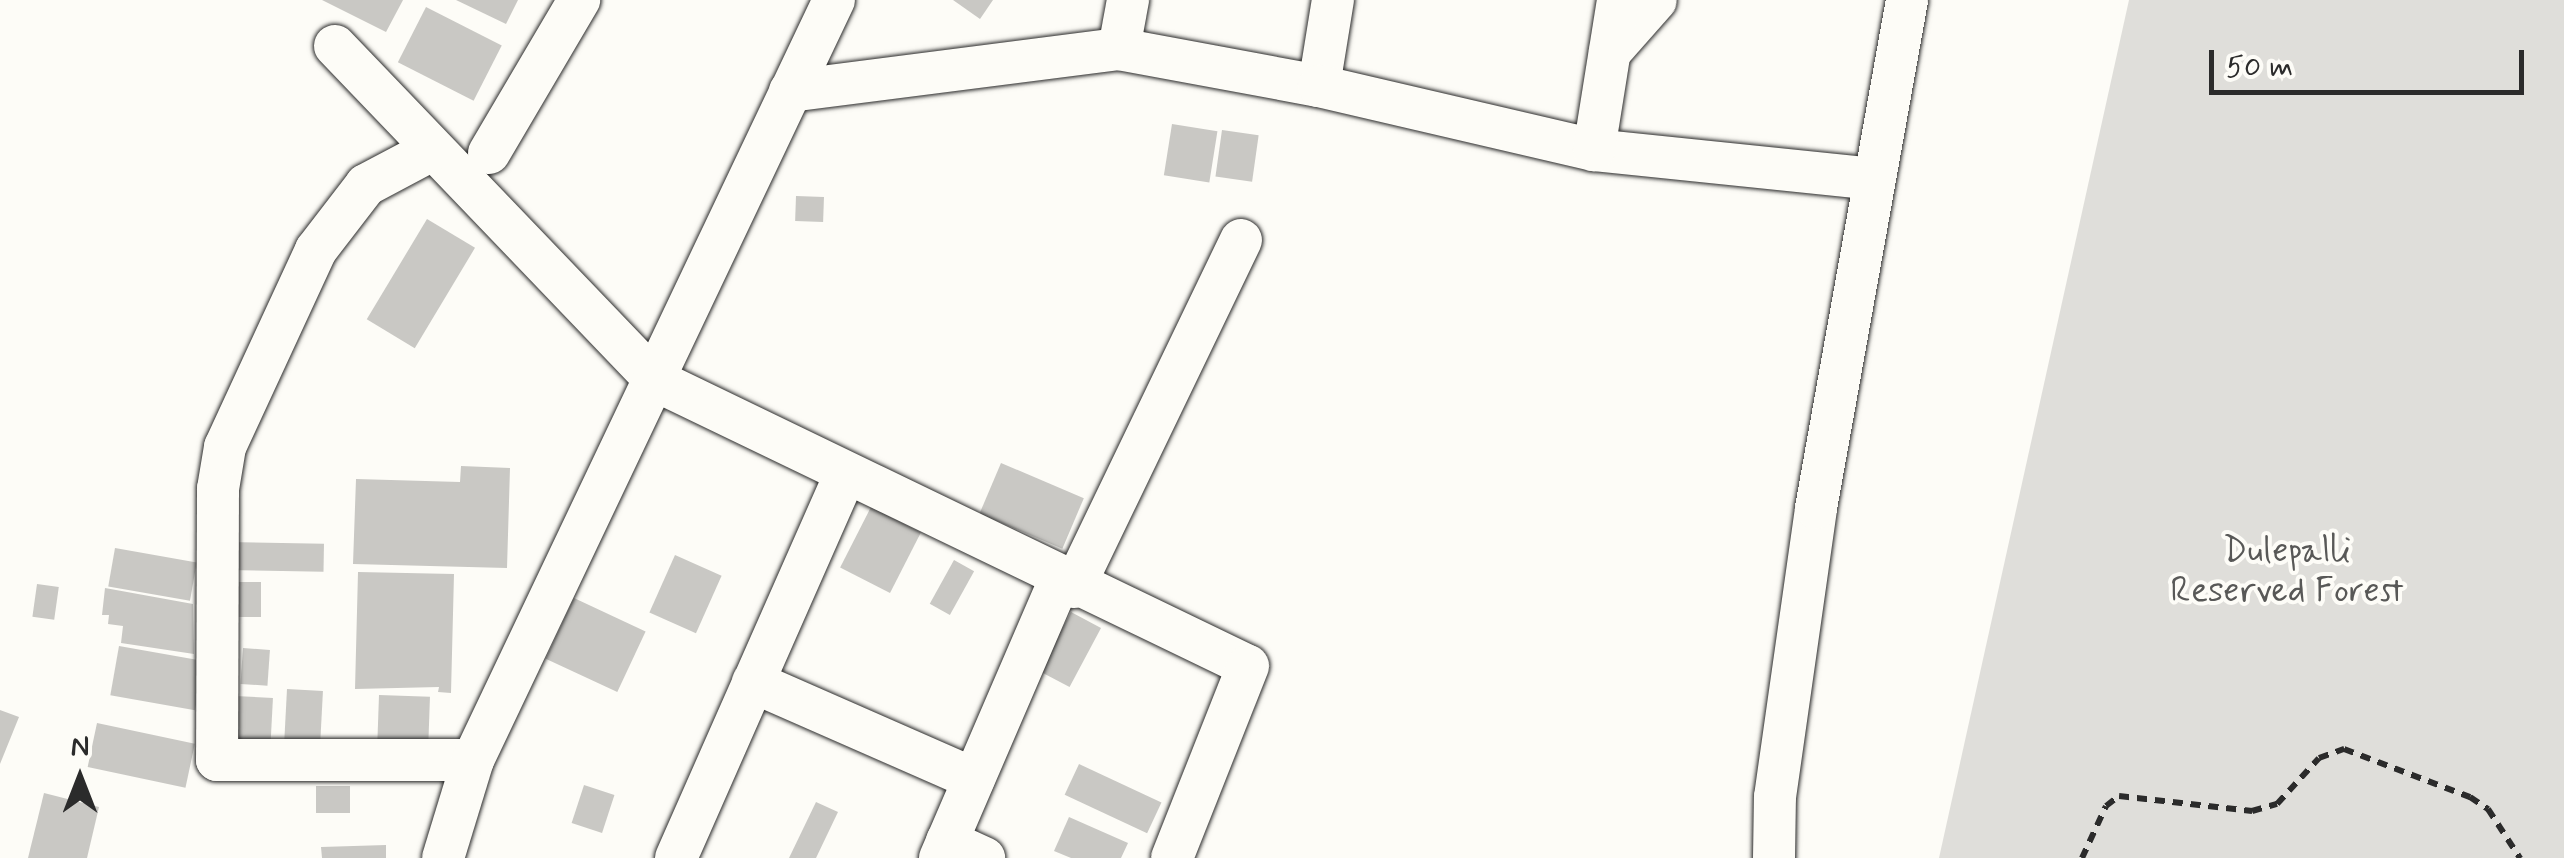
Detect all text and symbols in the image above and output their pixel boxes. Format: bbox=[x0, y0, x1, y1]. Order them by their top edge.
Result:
scale bar bbox=[2214, 30, 2529, 92]
text: 50 m bbox=[2226, 48, 2293, 87]
park label: Dulepalli Reserved Forest bbox=[2171, 530, 2403, 612]
north arrow bbox=[30, 728, 130, 828]
text: N bbox=[71, 729, 89, 766]

